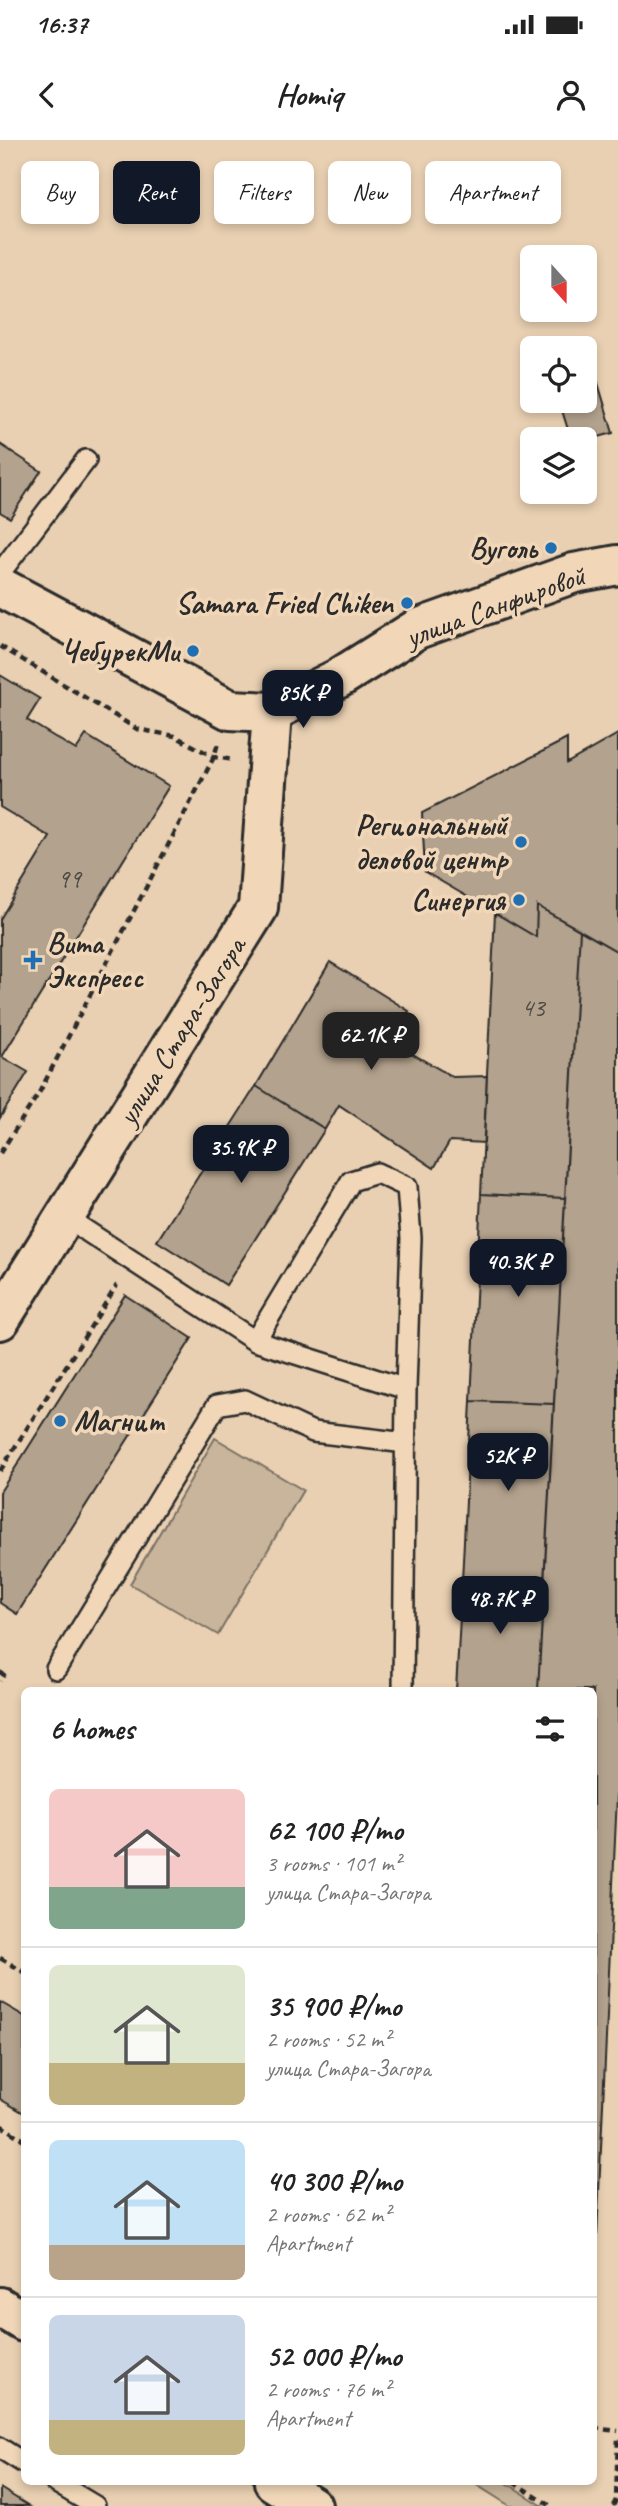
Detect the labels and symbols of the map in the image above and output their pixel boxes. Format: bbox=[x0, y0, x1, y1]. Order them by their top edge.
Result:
north arrow bbox=[520, 245, 597, 322]
place label: Вуголь bbox=[469, 529, 539, 567]
marker: Вуголь bbox=[543, 540, 559, 556]
street label: улица Санфировой bbox=[398, 555, 591, 657]
place label: Samara Fried Chiken bbox=[176, 584, 394, 622]
marker: Samara Fried Chiken bbox=[399, 595, 415, 611]
place label: ЧебурекМи bbox=[60, 632, 181, 671]
marker: ЧебурекМи bbox=[185, 643, 201, 659]
pin: 85K ₽ bbox=[254, 670, 352, 730]
place label: Региональный деловой центр bbox=[355, 806, 510, 878]
marker: Региональный деловой центр bbox=[513, 834, 529, 850]
house number: 99 bbox=[57, 862, 83, 895]
place label: Синергия bbox=[411, 881, 507, 919]
marker: Синергия bbox=[511, 892, 527, 908]
place label: Вита Экспресс bbox=[47, 924, 144, 996]
street label: улица Стара-Загора bbox=[107, 928, 255, 1134]
marker: Вита Экспресс bbox=[25, 952, 41, 968]
house number: 43 bbox=[521, 991, 547, 1024]
pin: 62.1K ₽ bbox=[306, 1012, 436, 1072]
pin: 35.9K ₽ bbox=[176, 1126, 306, 1185]
pin: 40.3K ₽ bbox=[453, 1240, 583, 1299]
place label: Магнит bbox=[74, 1402, 165, 1440]
marker: Магнит bbox=[52, 1413, 68, 1429]
pin: 52K ₽ bbox=[459, 1434, 557, 1493]
pin: 48.7K ₽ bbox=[435, 1576, 565, 1636]

